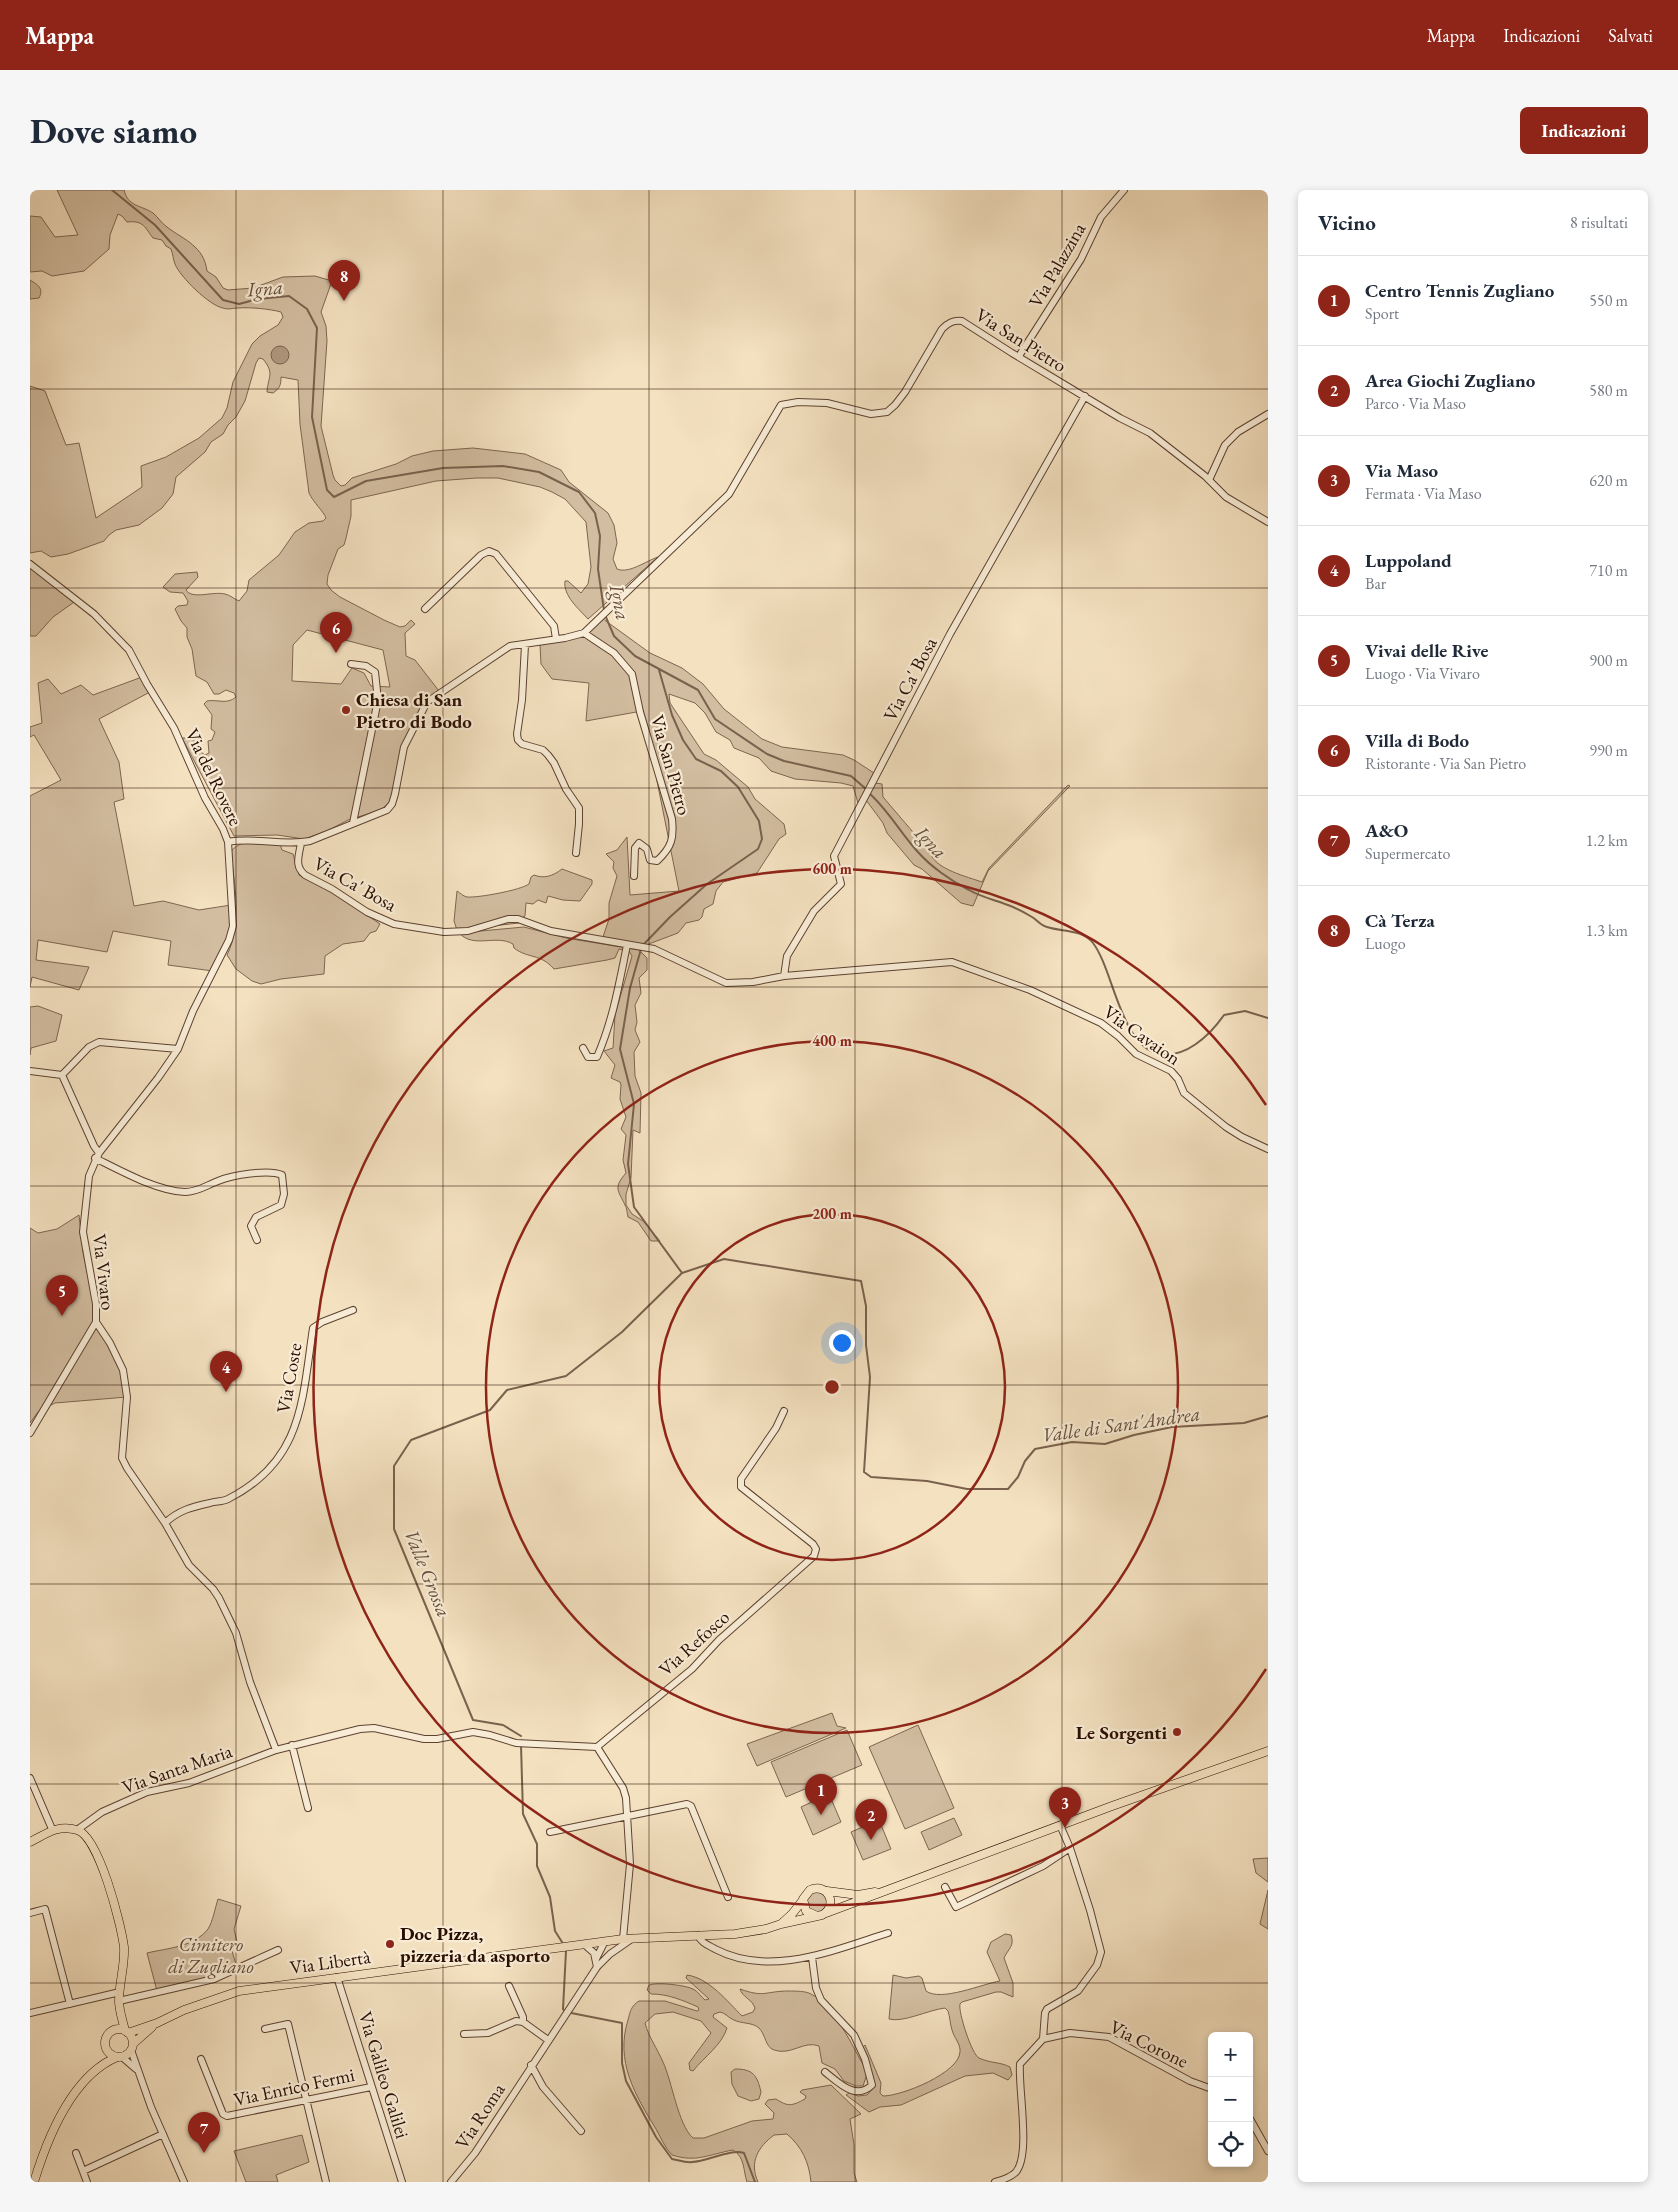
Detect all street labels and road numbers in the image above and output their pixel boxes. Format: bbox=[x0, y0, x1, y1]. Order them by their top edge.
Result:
street label: Via Palazzina bbox=[1023, 218, 1092, 312]
street label: Via San Pietro bbox=[971, 302, 1071, 378]
street label: Via Ca' Bosa bbox=[878, 632, 943, 725]
street label: Via San Pietro bbox=[645, 712, 697, 818]
street label: Via del Rovere bbox=[180, 724, 248, 830]
street label: Via Ca' Bosa bbox=[309, 851, 401, 917]
street label: Via Cavaion bbox=[1098, 999, 1186, 1071]
street label: Via Vivaro bbox=[87, 1232, 121, 1312]
street label: Via Coste bbox=[271, 1341, 307, 1415]
street label: Via Refosco bbox=[653, 1605, 735, 1681]
street label: Via Santa Maria bbox=[119, 1738, 236, 1800]
street label: Via Libertà bbox=[288, 1944, 372, 1980]
street label: Via Galileo Galilei bbox=[353, 2009, 415, 2142]
street label: Via Corone bbox=[1106, 2014, 1192, 2074]
street label: Via Enrico Fermi bbox=[231, 2062, 357, 2112]
street label: Via Roma bbox=[449, 2078, 511, 2154]

